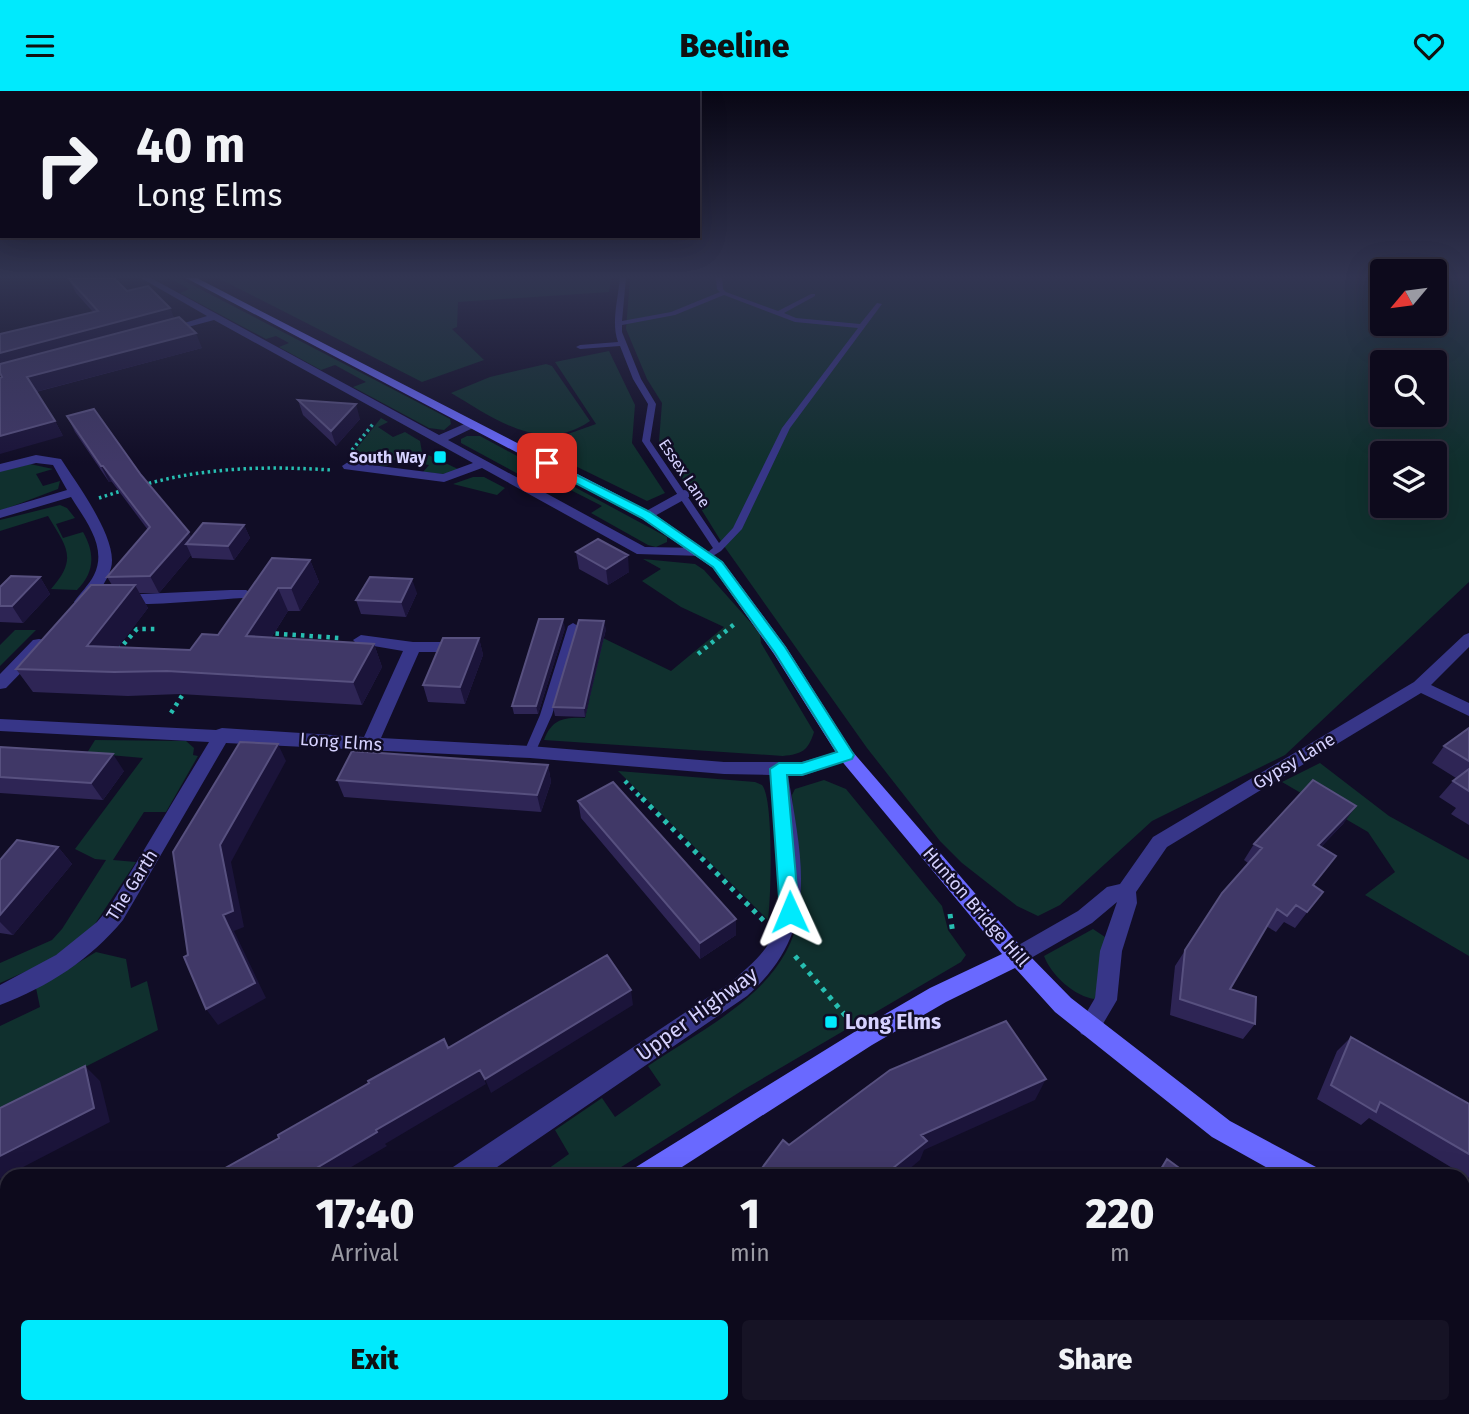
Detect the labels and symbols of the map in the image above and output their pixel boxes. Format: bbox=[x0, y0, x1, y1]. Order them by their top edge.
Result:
north arrow bbox=[1370, 259, 1447, 336]
pin bbox=[517, 433, 577, 493]
street label: Essex Lane bbox=[655, 435, 714, 511]
place label: South Way bbox=[349, 448, 427, 467]
marker: South Way bbox=[432, 449, 448, 465]
street label: Long Elms bbox=[299, 728, 383, 756]
street label: Gypsy Lane bbox=[1249, 728, 1339, 794]
street label: Hunton Bridge Hill bbox=[918, 843, 1034, 971]
street label: The Garth bbox=[102, 845, 162, 925]
position arrow bbox=[753, 875, 827, 949]
street label: Upper Highway bbox=[631, 961, 763, 1067]
place label: Long Elms bbox=[845, 1009, 941, 1035]
marker: Long Elms bbox=[823, 1014, 839, 1030]

